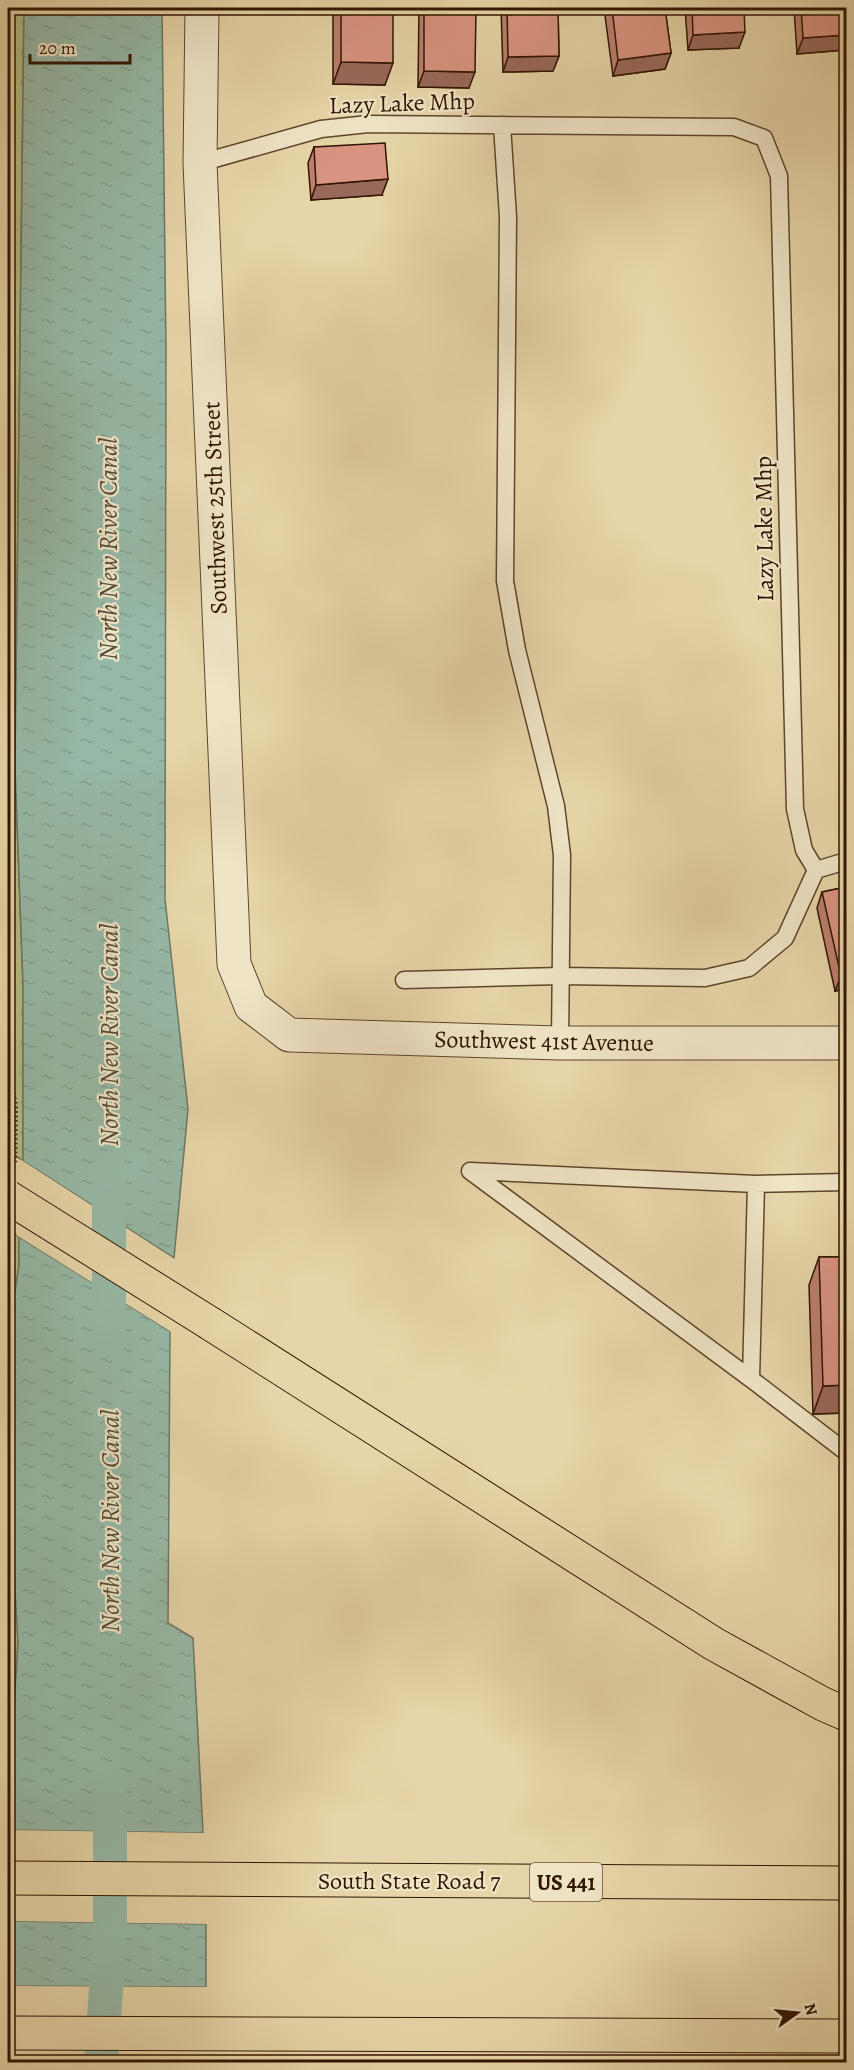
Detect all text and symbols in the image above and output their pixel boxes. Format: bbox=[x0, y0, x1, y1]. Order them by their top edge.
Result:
scale bar bbox=[30, 27, 130, 65]
text: 20 m bbox=[39, 36, 76, 60]
street label: Lazy Lake Mhp bbox=[329, 84, 475, 122]
street label: Southwest 25th Street bbox=[195, 401, 235, 615]
water label: North New River Canal bbox=[91, 437, 126, 660]
street label: Lazy Lake Mhp bbox=[747, 456, 781, 602]
water label: North New River Canal bbox=[92, 923, 127, 1146]
street label: Southwest 41st Avenue bbox=[434, 1023, 654, 1059]
water label: North New River Canal bbox=[93, 1409, 128, 1632]
road number: US 441 bbox=[530, 1863, 602, 1901]
street label: South State Road 7 bbox=[318, 1865, 501, 1897]
north arrow bbox=[767, 1983, 827, 2043]
text: N bbox=[798, 2001, 823, 2018]

